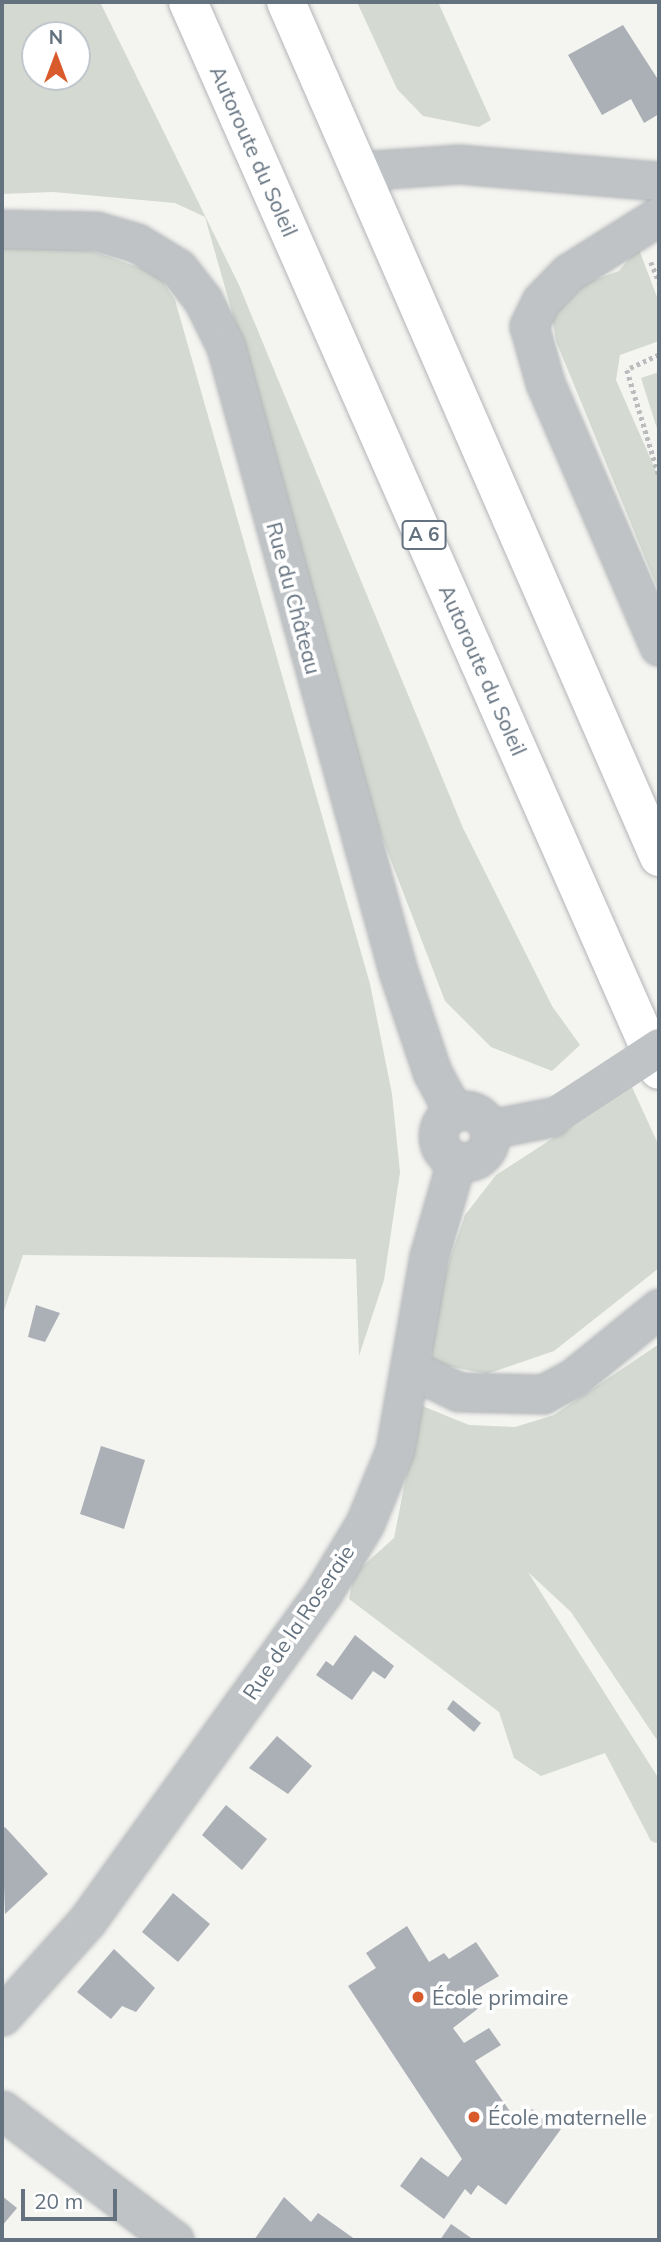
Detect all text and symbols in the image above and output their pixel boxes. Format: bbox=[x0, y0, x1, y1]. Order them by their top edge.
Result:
north arrow bbox=[21, 21, 91, 91]
text: N bbox=[49, 25, 63, 49]
street label: Autoroute du Soleil bbox=[205, 62, 303, 240]
street label: Rue du Château bbox=[262, 519, 326, 677]
road number: A 6 bbox=[401, 520, 447, 550]
street label: Autoroute du Soleil bbox=[434, 581, 532, 759]
street label: Rue de la Roseraie bbox=[237, 1540, 359, 1704]
place label: École primaire bbox=[432, 1984, 569, 2010]
marker: École primaire bbox=[410, 1989, 426, 2005]
place label: École maternelle bbox=[488, 2104, 647, 2130]
marker: École maternelle bbox=[466, 2109, 482, 2125]
scale bar bbox=[24, 2176, 121, 2220]
text: 20 m bbox=[34, 2188, 83, 2214]

